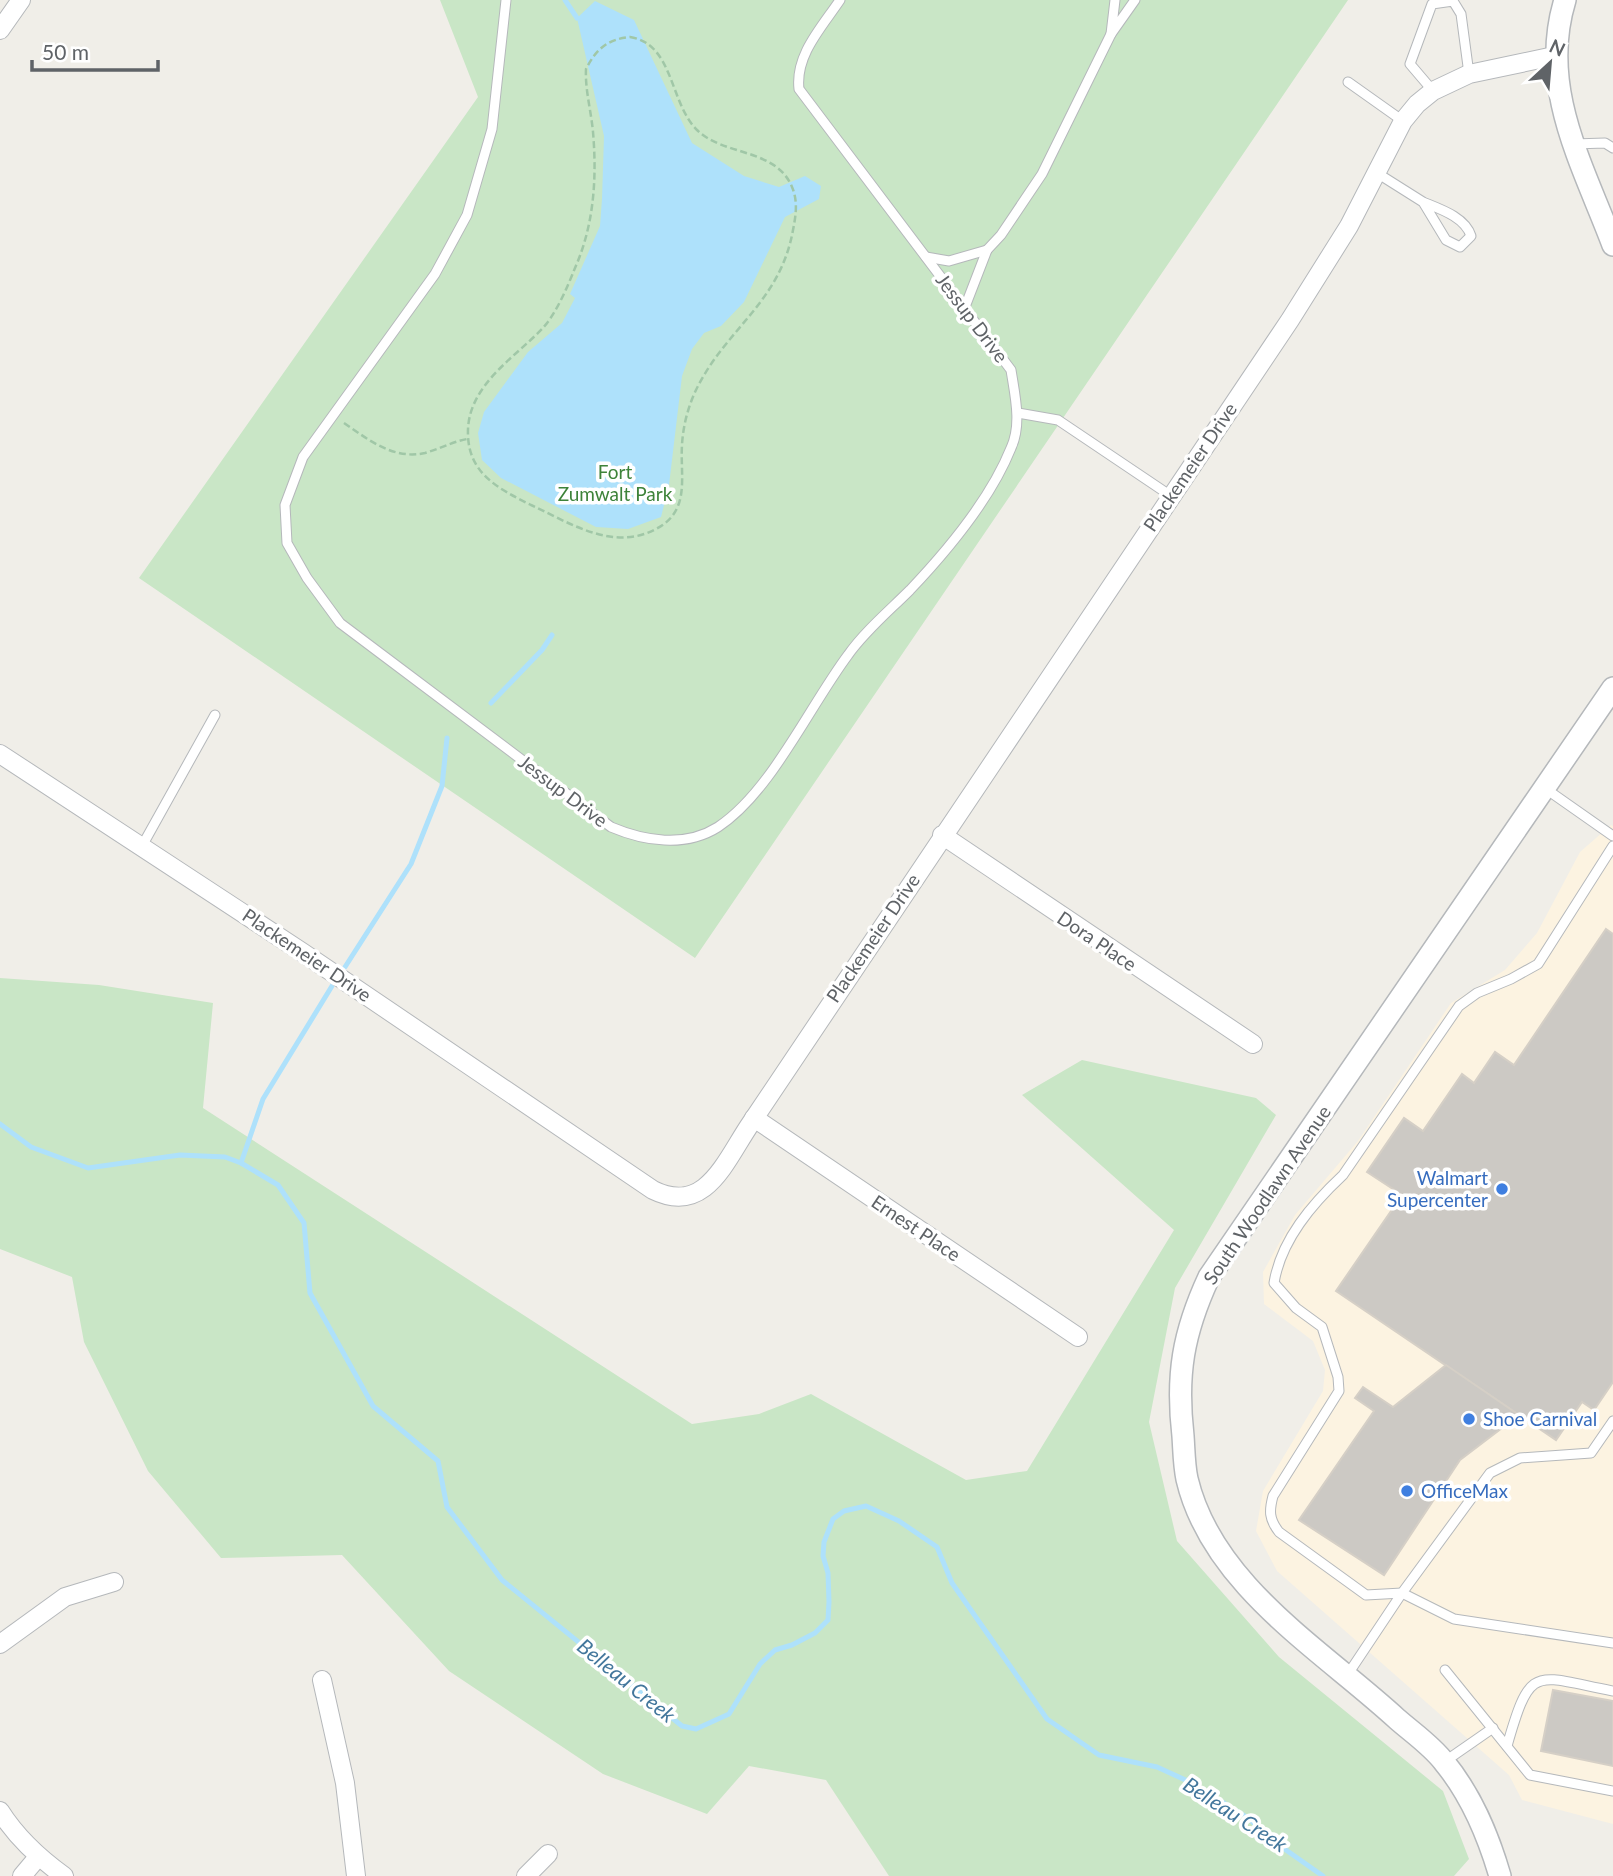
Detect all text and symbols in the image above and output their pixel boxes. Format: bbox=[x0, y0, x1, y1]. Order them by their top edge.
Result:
scale bar bbox=[32, 28, 158, 72]
north arrow bbox=[1515, 28, 1585, 98]
text: N bbox=[1546, 34, 1569, 61]
text: 50 m bbox=[42, 39, 89, 64]
street label: Jessup Drive bbox=[931, 269, 1013, 367]
street label: Plackemeier Drive bbox=[1138, 398, 1241, 536]
park label: Fort Zumwalt Park bbox=[558, 460, 673, 505]
street label: Jessup Drive bbox=[514, 750, 612, 832]
street label: Plackemeier Drive bbox=[821, 869, 924, 1007]
street label: Plackemeier Drive bbox=[238, 903, 376, 1006]
street label: Dora Place bbox=[1053, 906, 1141, 975]
street label: South Woodlawn Avenue bbox=[1198, 1101, 1335, 1289]
place label: Walmart Supercenter bbox=[1387, 1166, 1488, 1211]
marker: Walmart Supercenter bbox=[1494, 1181, 1510, 1197]
street label: Ernest Place bbox=[867, 1189, 965, 1266]
place label: Shoe Carnival bbox=[1483, 1407, 1597, 1430]
marker: Shoe Carnival bbox=[1461, 1411, 1477, 1427]
place label: OfficeMax bbox=[1421, 1479, 1508, 1502]
marker: OfficeMax bbox=[1399, 1483, 1415, 1499]
water label: Belleau Creek bbox=[573, 1633, 682, 1728]
water label: Belleau Creek bbox=[1179, 1771, 1293, 1857]

